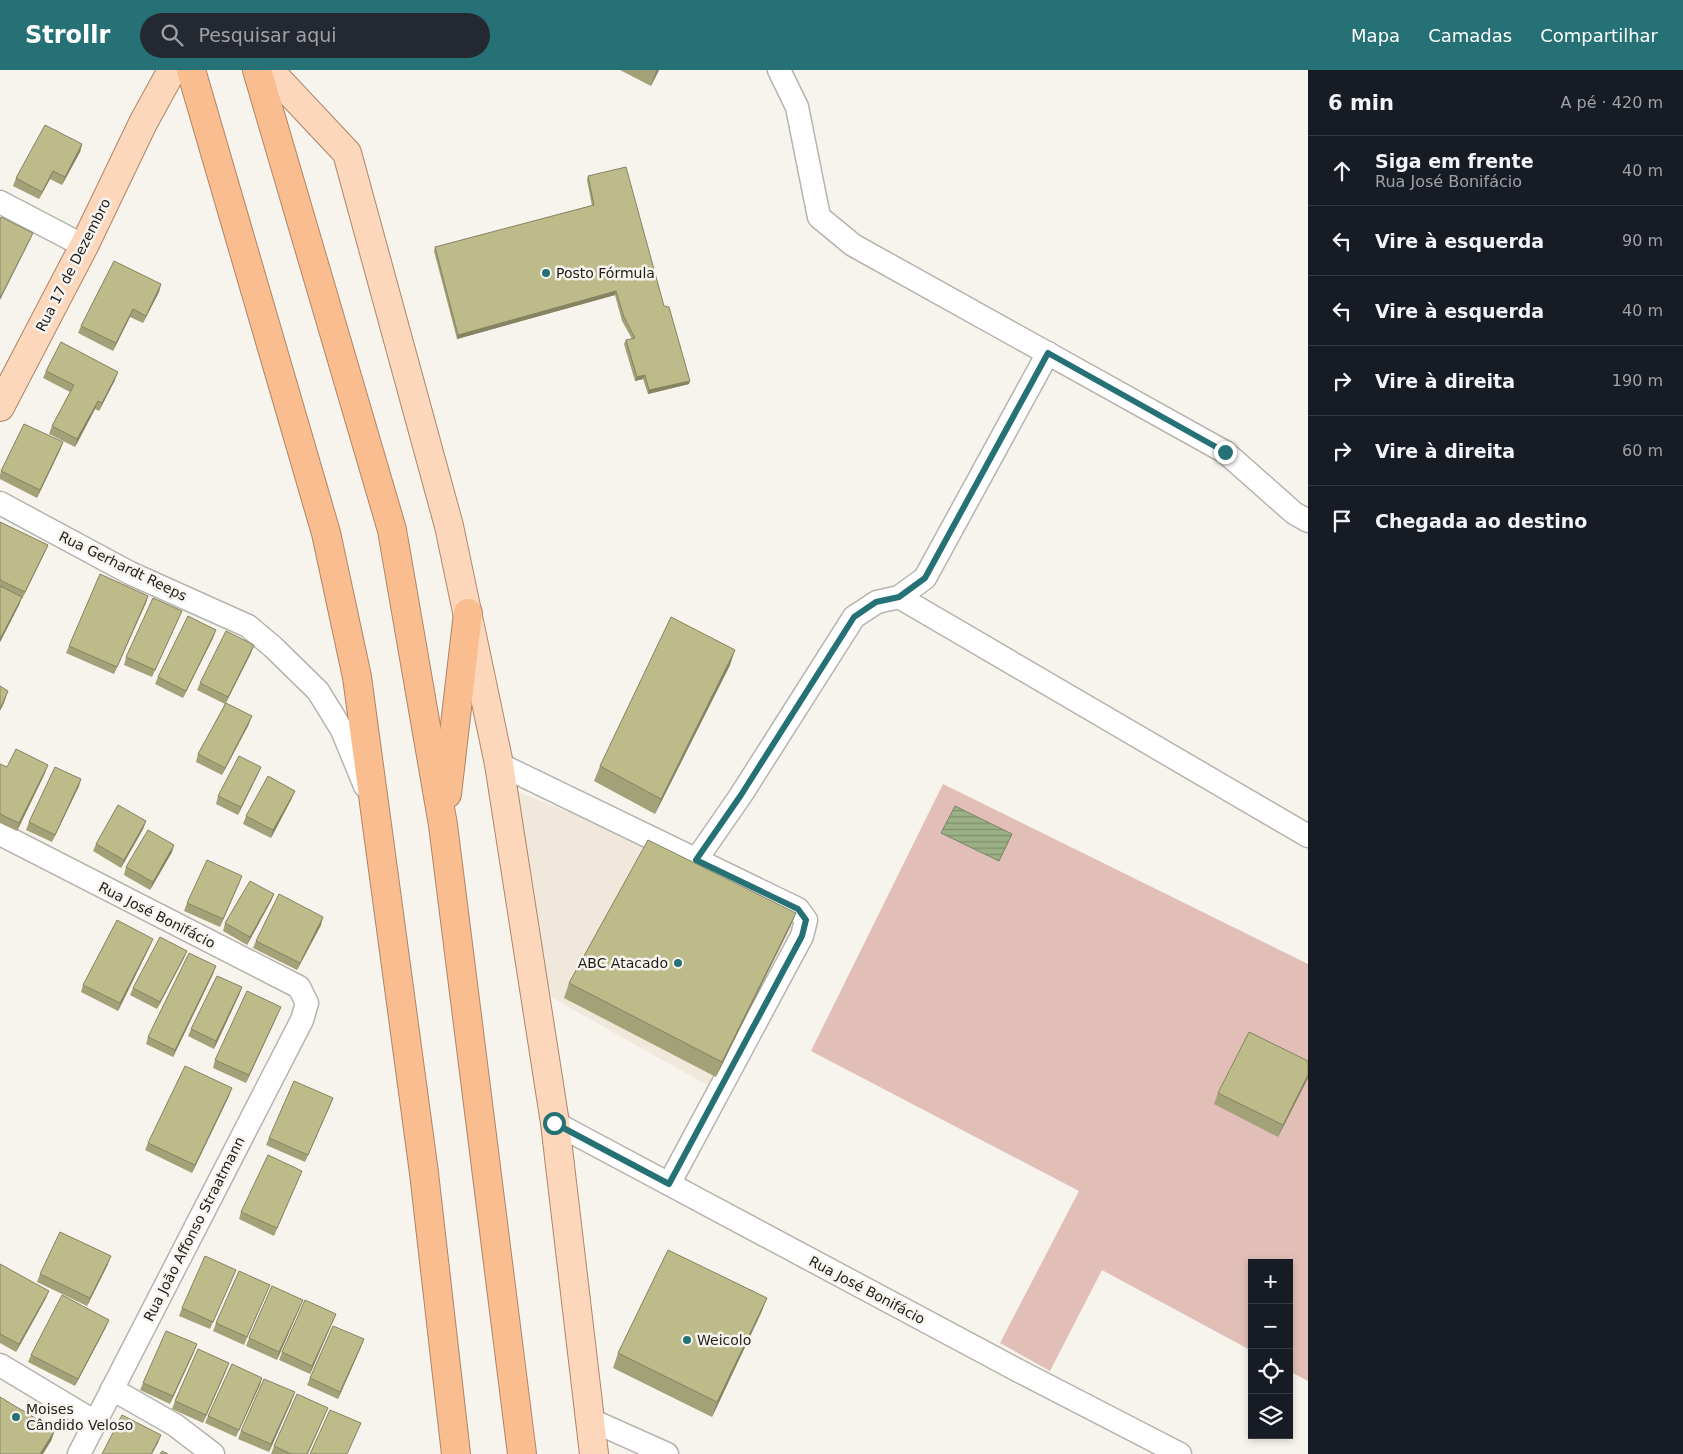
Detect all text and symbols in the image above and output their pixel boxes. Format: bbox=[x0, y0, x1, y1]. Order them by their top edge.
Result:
search box bbox=[140, 13, 490, 58]
text: Strollr bbox=[25, 21, 110, 49]
icon: search bbox=[158, 21, 186, 49]
text: Pesquisar aqui bbox=[198, 24, 337, 46]
text: Mapa bbox=[1351, 25, 1400, 46]
text: Camadas bbox=[1428, 25, 1512, 46]
text: Compartilhar bbox=[1540, 25, 1658, 46]
text: 6 min bbox=[1328, 91, 1394, 115]
text: A pé · 420 m bbox=[1561, 93, 1663, 112]
text: Siga em frente bbox=[1375, 150, 1534, 172]
icon: ahead bbox=[1328, 157, 1356, 185]
text: 40 m bbox=[1622, 161, 1663, 180]
text: Rua José Bonifácio bbox=[1375, 172, 1522, 191]
street label: Rua 17 de Dezembro bbox=[32, 196, 114, 334]
icon: left bbox=[1328, 227, 1356, 255]
text: Vire à esquerda bbox=[1375, 230, 1544, 252]
text: 90 m bbox=[1622, 231, 1663, 250]
place label: Posto Fórmula bbox=[556, 265, 655, 281]
marker: Posto Fórmula bbox=[540, 267, 552, 279]
icon: left bbox=[1328, 297, 1356, 325]
text: Vire à esquerda bbox=[1375, 300, 1544, 322]
text: 40 m bbox=[1622, 301, 1663, 320]
icon: right bbox=[1328, 367, 1356, 395]
text: Vire à direita bbox=[1375, 370, 1515, 392]
text: 190 m bbox=[1612, 371, 1663, 390]
icon: right bbox=[1328, 437, 1356, 465]
text: Vire à direita bbox=[1375, 440, 1515, 462]
route end bbox=[1214, 441, 1237, 464]
text: 60 m bbox=[1622, 441, 1663, 460]
icon: arrive bbox=[1328, 507, 1356, 535]
text: Chegada ao destino bbox=[1375, 510, 1587, 532]
street label: Rua Gerhardt Reeps bbox=[56, 528, 190, 604]
street label: Rua José Bonifácio bbox=[96, 879, 218, 951]
place label: ABC Atacado bbox=[578, 955, 668, 971]
marker: ABC Atacado bbox=[672, 957, 684, 969]
route start bbox=[543, 1112, 566, 1135]
street label: Rua João Affonso Straatmann bbox=[140, 1134, 248, 1324]
street label: Rua José Bonifácio bbox=[806, 1253, 928, 1327]
map controls bbox=[1248, 1259, 1293, 1439]
button: + bbox=[1248, 1259, 1293, 1304]
button: − bbox=[1248, 1304, 1293, 1349]
place label: Weicolo bbox=[697, 1332, 751, 1348]
marker: Weicolo bbox=[681, 1334, 693, 1346]
button: locate bbox=[1248, 1349, 1293, 1394]
button: layers bbox=[1248, 1394, 1293, 1439]
place label: Moises Cândido Veloso bbox=[26, 1401, 133, 1433]
marker: Moises Cândido Veloso bbox=[10, 1411, 22, 1423]

